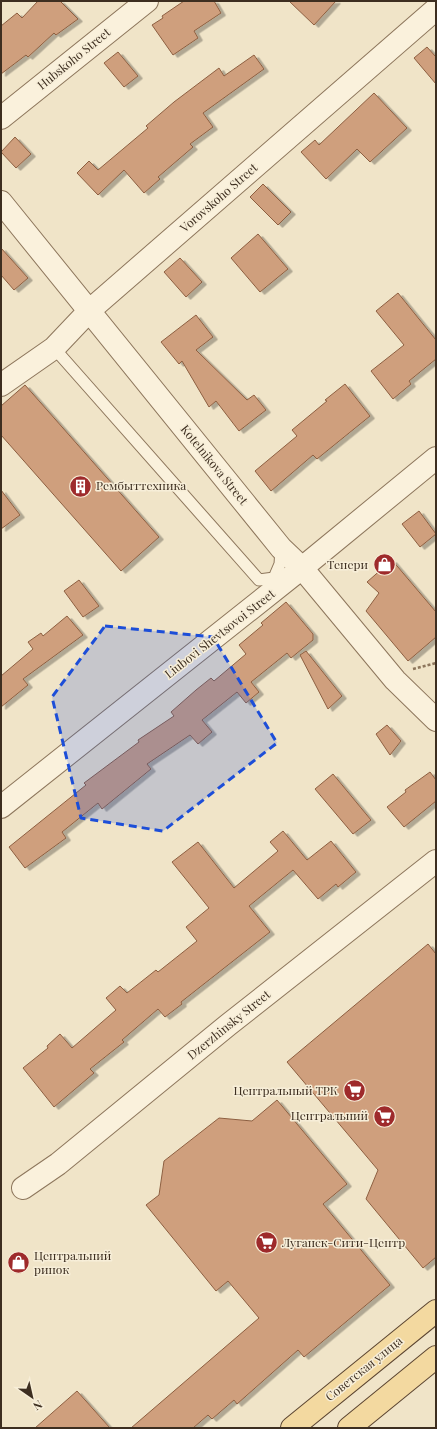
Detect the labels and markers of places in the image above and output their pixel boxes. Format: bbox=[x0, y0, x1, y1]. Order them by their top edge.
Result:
building icon: Рембыттехника bbox=[67, 473, 93, 499]
place label: Рембыттехника bbox=[96, 477, 186, 493]
shop icon: Тенери bbox=[371, 552, 397, 578]
place label: Тенери bbox=[327, 556, 368, 572]
supermarket icon: Центральный ТРК bbox=[341, 1078, 367, 1104]
place label: Центральный ТРК bbox=[233, 1082, 338, 1098]
supermarket icon: Центральний bbox=[371, 1103, 397, 1129]
place label: Центральний bbox=[291, 1107, 368, 1123]
supermarket icon: Луганск-Сити-Центр bbox=[253, 1230, 279, 1256]
place label: Луганск-Сити-Центр bbox=[281, 1234, 405, 1250]
place label: Центральний ринок bbox=[34, 1247, 112, 1277]
shop icon: Центральний ринок bbox=[6, 1250, 32, 1276]

